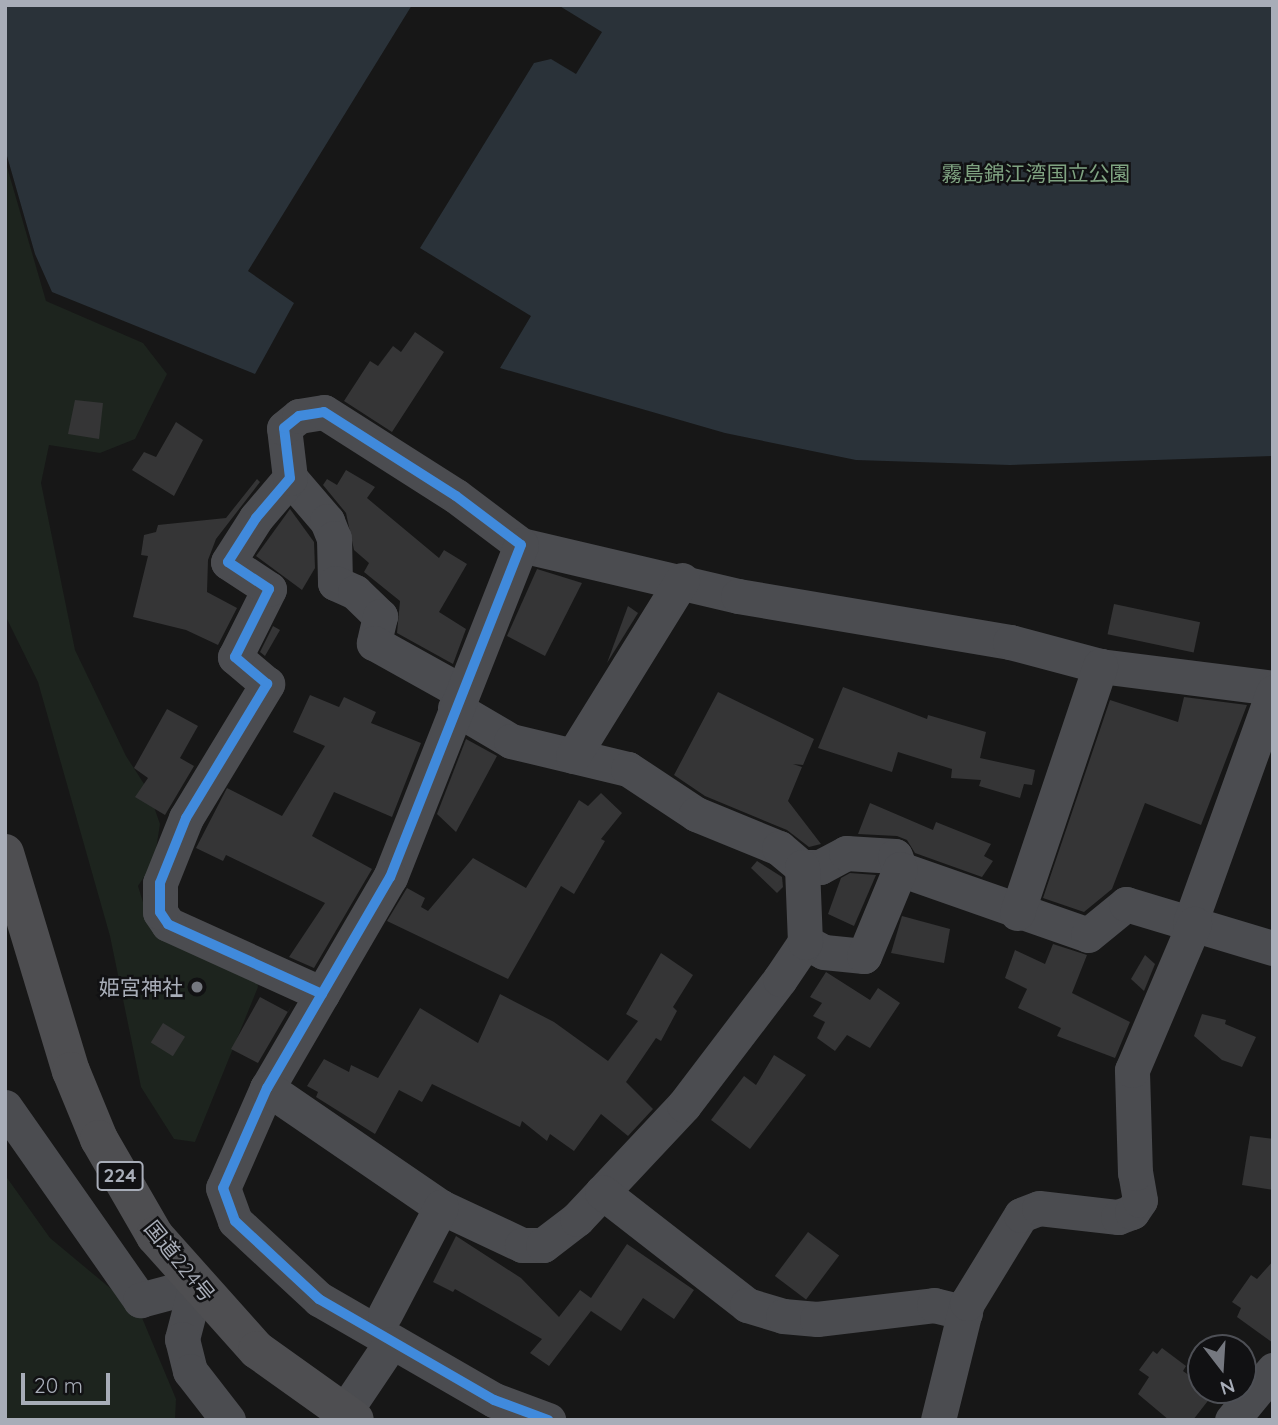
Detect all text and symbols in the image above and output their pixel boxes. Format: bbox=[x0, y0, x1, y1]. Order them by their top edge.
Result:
park label: 霧島錦江湾国立公園 bbox=[942, 160, 1130, 186]
place label: 姫宮神社 bbox=[99, 974, 183, 1000]
marker: 姫宮神社 bbox=[189, 979, 205, 995]
road number: 224 bbox=[96, 1160, 144, 1192]
street label: 国道224号 bbox=[140, 1215, 220, 1307]
north arrow bbox=[1187, 1334, 1257, 1404]
scale bar bbox=[24, 1358, 114, 1402]
text: 20 m bbox=[34, 1372, 83, 1398]
text: N bbox=[1217, 1374, 1238, 1401]

